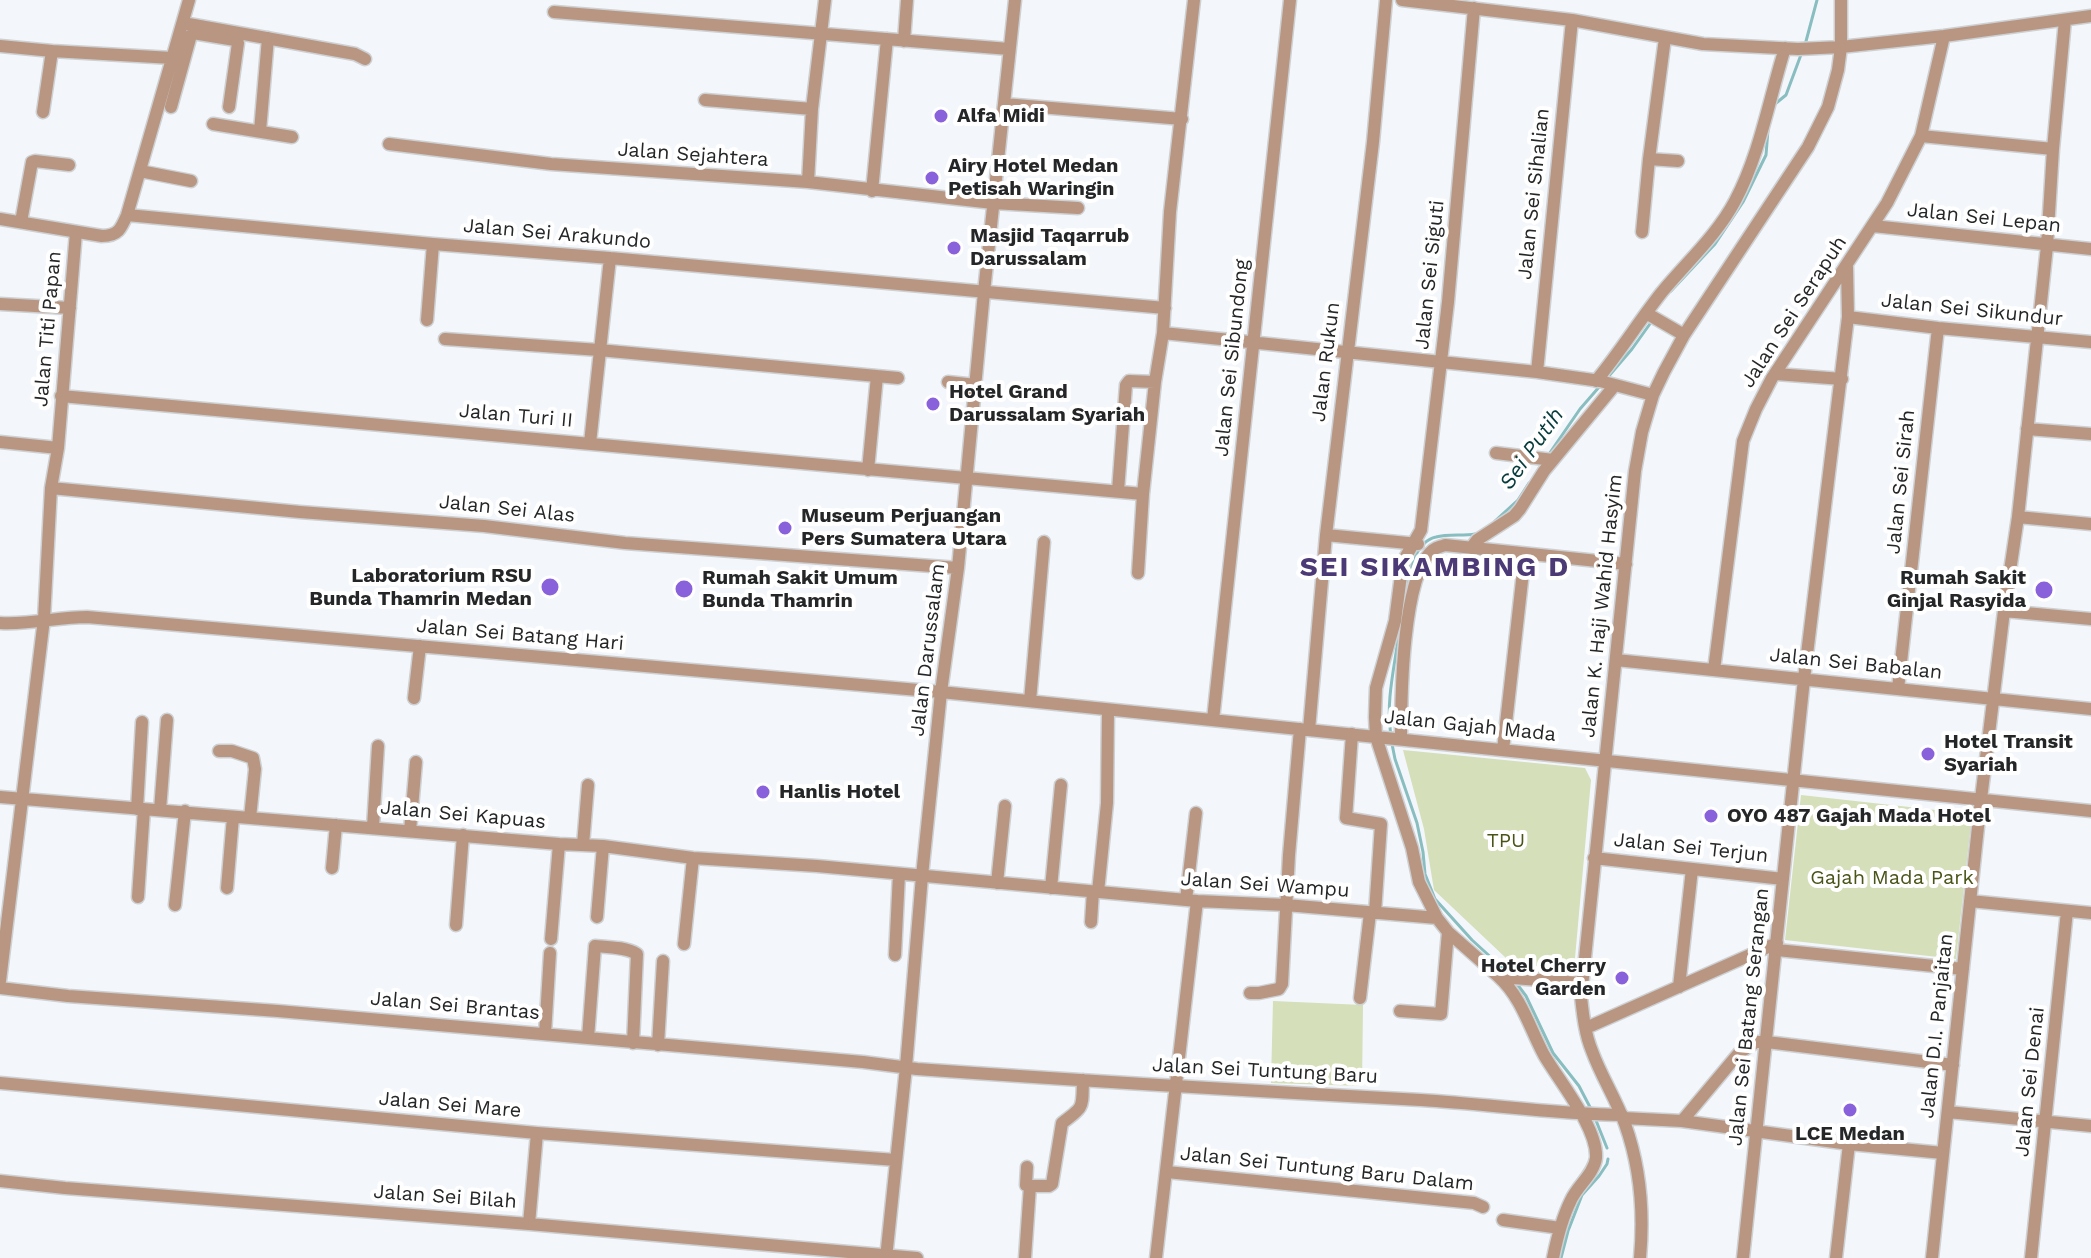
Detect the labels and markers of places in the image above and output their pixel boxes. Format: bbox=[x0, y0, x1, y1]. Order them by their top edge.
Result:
place label: Alfa Midi bbox=[957, 104, 1045, 128]
marker: Alfa Midi bbox=[932, 107, 950, 125]
place label: Airy Hotel Medan Petisah Waringin bbox=[948, 154, 1118, 201]
marker: Airy Hotel Medan Petisah Waringin bbox=[923, 169, 941, 187]
place label: Masjid Taqarrub Darussalam bbox=[970, 224, 1129, 271]
marker: Masjid Taqarrub Darussalam bbox=[945, 239, 963, 257]
place label: Hotel Grand Darussalam Syariah bbox=[949, 380, 1145, 427]
marker: Hotel Grand Darussalam Syariah bbox=[924, 395, 942, 413]
place label: Museum Perjuangan Pers Sumatera Utara bbox=[801, 504, 1007, 551]
marker: Museum Perjuangan Pers Sumatera Utara bbox=[776, 519, 794, 537]
place label: Laboratorium RSU Bunda Thamrin Medan bbox=[309, 564, 532, 611]
place label: Rumah Sakit Umum Bunda Thamrin bbox=[702, 566, 898, 613]
place label: Rumah Sakit Ginjal Rasyida bbox=[1887, 566, 2026, 613]
marker: Laboratorium RSU Bunda Thamrin Medan bbox=[539, 576, 561, 598]
marker: Rumah Sakit Umum Bunda Thamrin bbox=[673, 578, 695, 600]
marker: Rumah Sakit Ginjal Rasyida bbox=[2033, 579, 2055, 601]
place label: Hotel Transit Syariah bbox=[1944, 730, 2073, 777]
marker: Hotel Transit Syariah bbox=[1919, 745, 1937, 763]
place label: Hanlis Hotel bbox=[779, 780, 900, 804]
marker: Hanlis Hotel bbox=[754, 783, 772, 801]
place label: OYO 487 Gajah Mada Hotel bbox=[1727, 804, 1991, 828]
marker: OYO 487 Gajah Mada Hotel bbox=[1702, 807, 1720, 825]
place label: Hotel Cherry Garden bbox=[1481, 954, 1606, 1001]
marker: Hotel Cherry Garden bbox=[1613, 969, 1631, 987]
marker: LCE Medan bbox=[1841, 1101, 1859, 1119]
place label: LCE Medan bbox=[1795, 1122, 1905, 1146]

